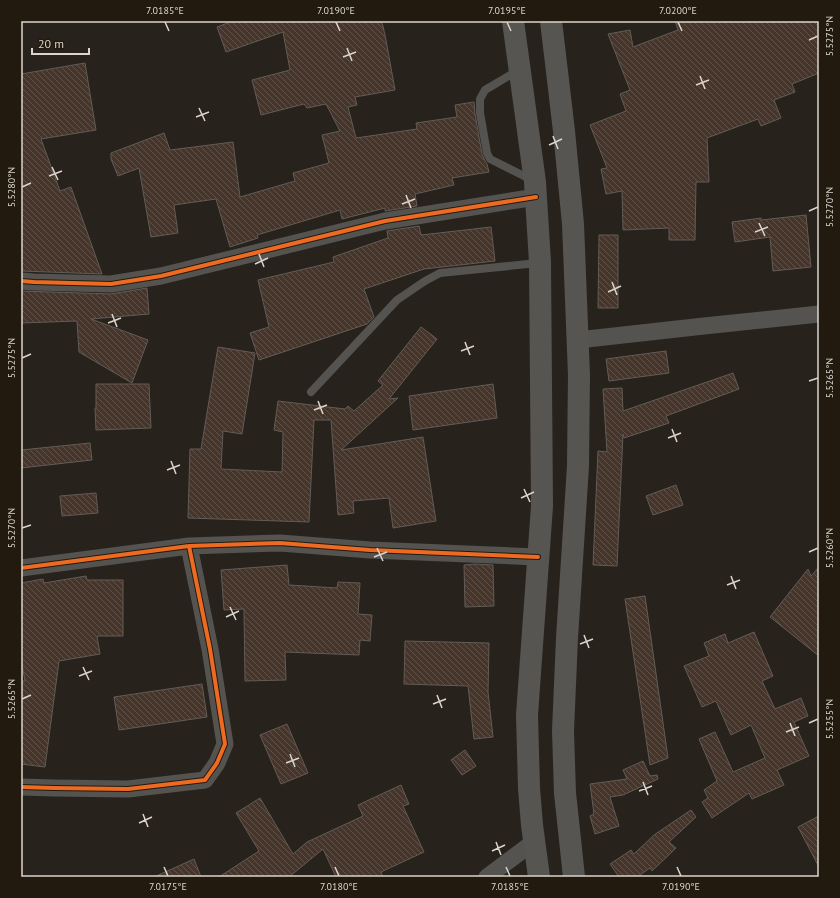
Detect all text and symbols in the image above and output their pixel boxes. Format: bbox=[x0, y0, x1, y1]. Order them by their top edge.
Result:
text: 7.0185°E bbox=[146, 4, 184, 17]
text: 7.0190°E bbox=[317, 4, 355, 17]
text: 7.0195°E bbox=[488, 4, 526, 17]
text: 7.0200°E bbox=[659, 4, 697, 17]
text: 5.5275°N bbox=[823, 16, 836, 56]
scale bar bbox=[32, 30, 89, 56]
text: 20 m bbox=[38, 36, 64, 51]
text: 5.5280°N bbox=[5, 167, 18, 207]
text: 5.5270°N bbox=[823, 187, 836, 227]
text: 5.5275°N bbox=[5, 338, 18, 378]
text: 5.5265°N bbox=[823, 358, 836, 398]
text: 5.5270°N bbox=[5, 508, 18, 548]
text: 5.5260°N bbox=[823, 528, 836, 568]
text: 5.5265°N bbox=[5, 679, 18, 719]
text: 5.5255°N bbox=[823, 699, 836, 739]
text: 7.0175°E bbox=[149, 880, 187, 893]
text: 7.0180°E bbox=[320, 880, 358, 893]
text: 7.0185°E bbox=[491, 880, 529, 893]
text: 7.0190°E bbox=[662, 880, 700, 893]

